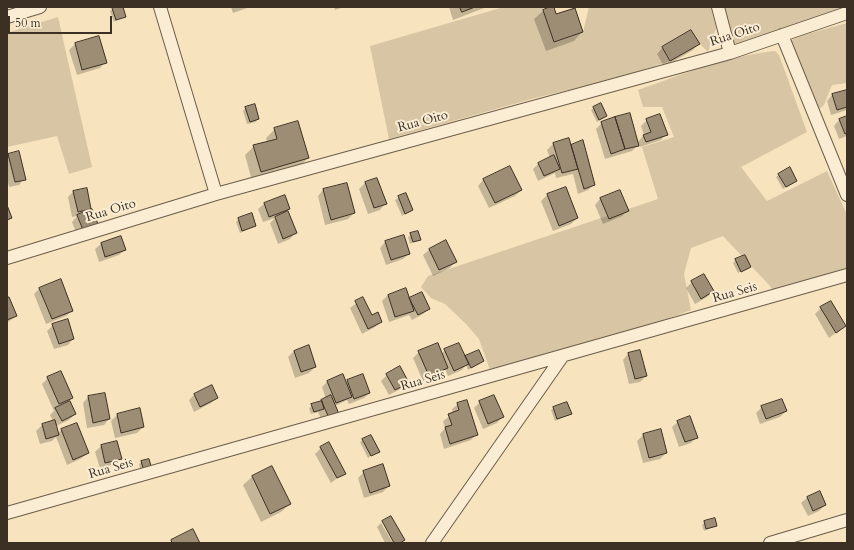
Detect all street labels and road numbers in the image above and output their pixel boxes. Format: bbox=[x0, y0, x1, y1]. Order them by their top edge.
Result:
street label: Rua Oito bbox=[708, 20, 762, 50]
street label: Rua Oito bbox=[396, 108, 450, 136]
street label: Rua Oito bbox=[84, 196, 138, 226]
street label: Rua Seis bbox=[711, 279, 759, 307]
street label: Rua Seis bbox=[399, 367, 447, 395]
street label: Rua Seis bbox=[87, 455, 135, 483]

